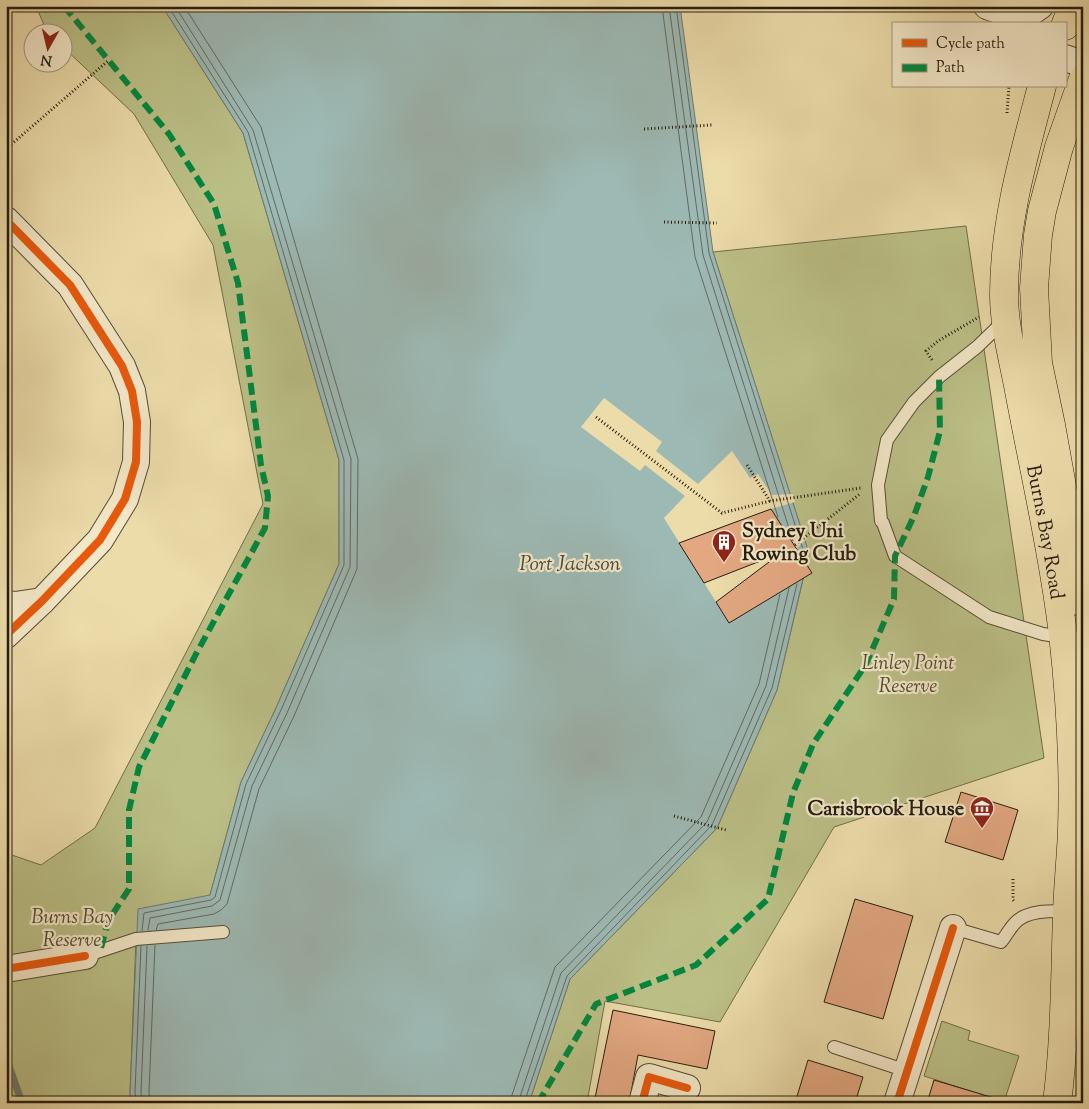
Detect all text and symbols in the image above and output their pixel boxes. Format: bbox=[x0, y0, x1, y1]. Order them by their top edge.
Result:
north arrow bbox=[22, 22, 72, 72]
legend bbox=[892, 22, 1066, 88]
text: Cycle path bbox=[936, 34, 1005, 55]
text: N bbox=[40, 48, 53, 70]
text: Path bbox=[936, 58, 965, 79]
street label: Burns Bay Road bbox=[1017, 463, 1070, 602]
place label: Sydney Uni Rowing Club bbox=[742, 518, 856, 570]
building icon: Sydney Uni Rowing Club bbox=[711, 529, 737, 563]
water label: Port Jackson bbox=[519, 550, 621, 580]
park label: Linley Point Reserve bbox=[862, 650, 954, 702]
museum icon: Carisbrook House bbox=[969, 795, 995, 829]
place label: Carisbrook House bbox=[808, 796, 964, 825]
park label: Burns Bay Reserve bbox=[31, 904, 113, 956]

